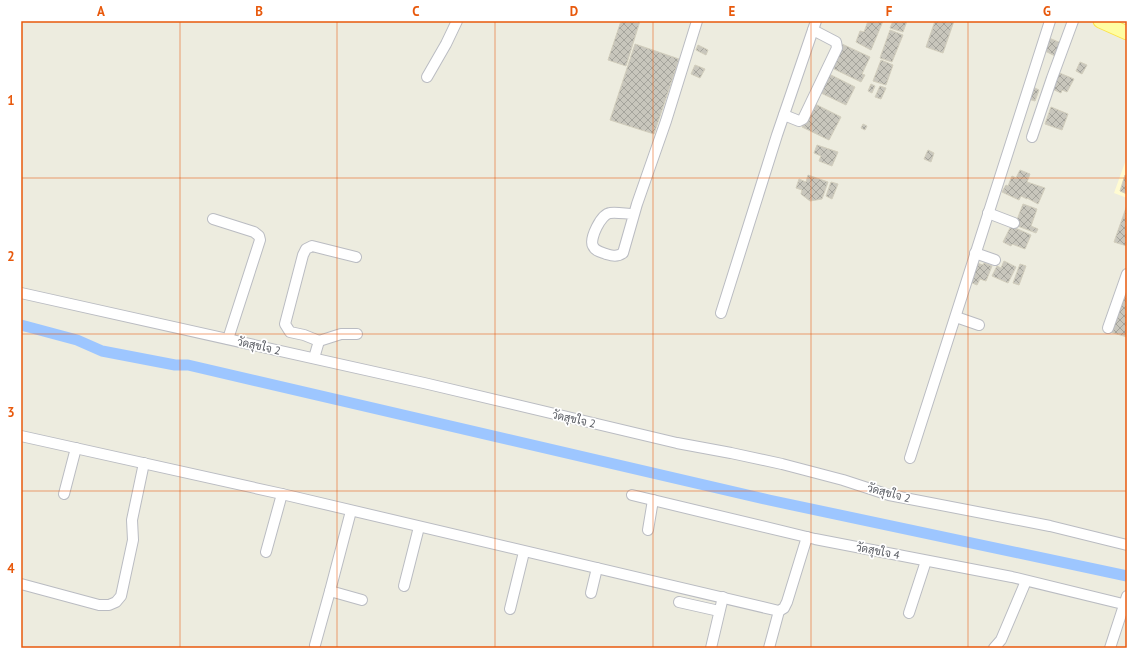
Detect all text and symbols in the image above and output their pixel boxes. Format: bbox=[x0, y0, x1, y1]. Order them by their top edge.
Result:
text: A bbox=[97, 3, 105, 20]
text: B bbox=[255, 3, 263, 20]
text: C bbox=[412, 3, 420, 20]
text: D bbox=[570, 3, 578, 20]
text: E bbox=[729, 3, 736, 20]
text: F bbox=[886, 3, 893, 20]
text: G bbox=[1043, 3, 1051, 20]
text: 1 bbox=[7, 92, 15, 109]
text: 2 bbox=[7, 248, 15, 265]
street label: วัดสุขใจ 2 bbox=[235, 333, 282, 360]
text: 3 bbox=[7, 404, 15, 421]
street label: วัดสุขใจ 2 bbox=[550, 406, 597, 433]
street label: วัดสุขใจ 2 bbox=[865, 480, 912, 507]
street label: วัดสุขใจ 4 bbox=[855, 539, 901, 564]
text: 4 bbox=[7, 560, 15, 577]

